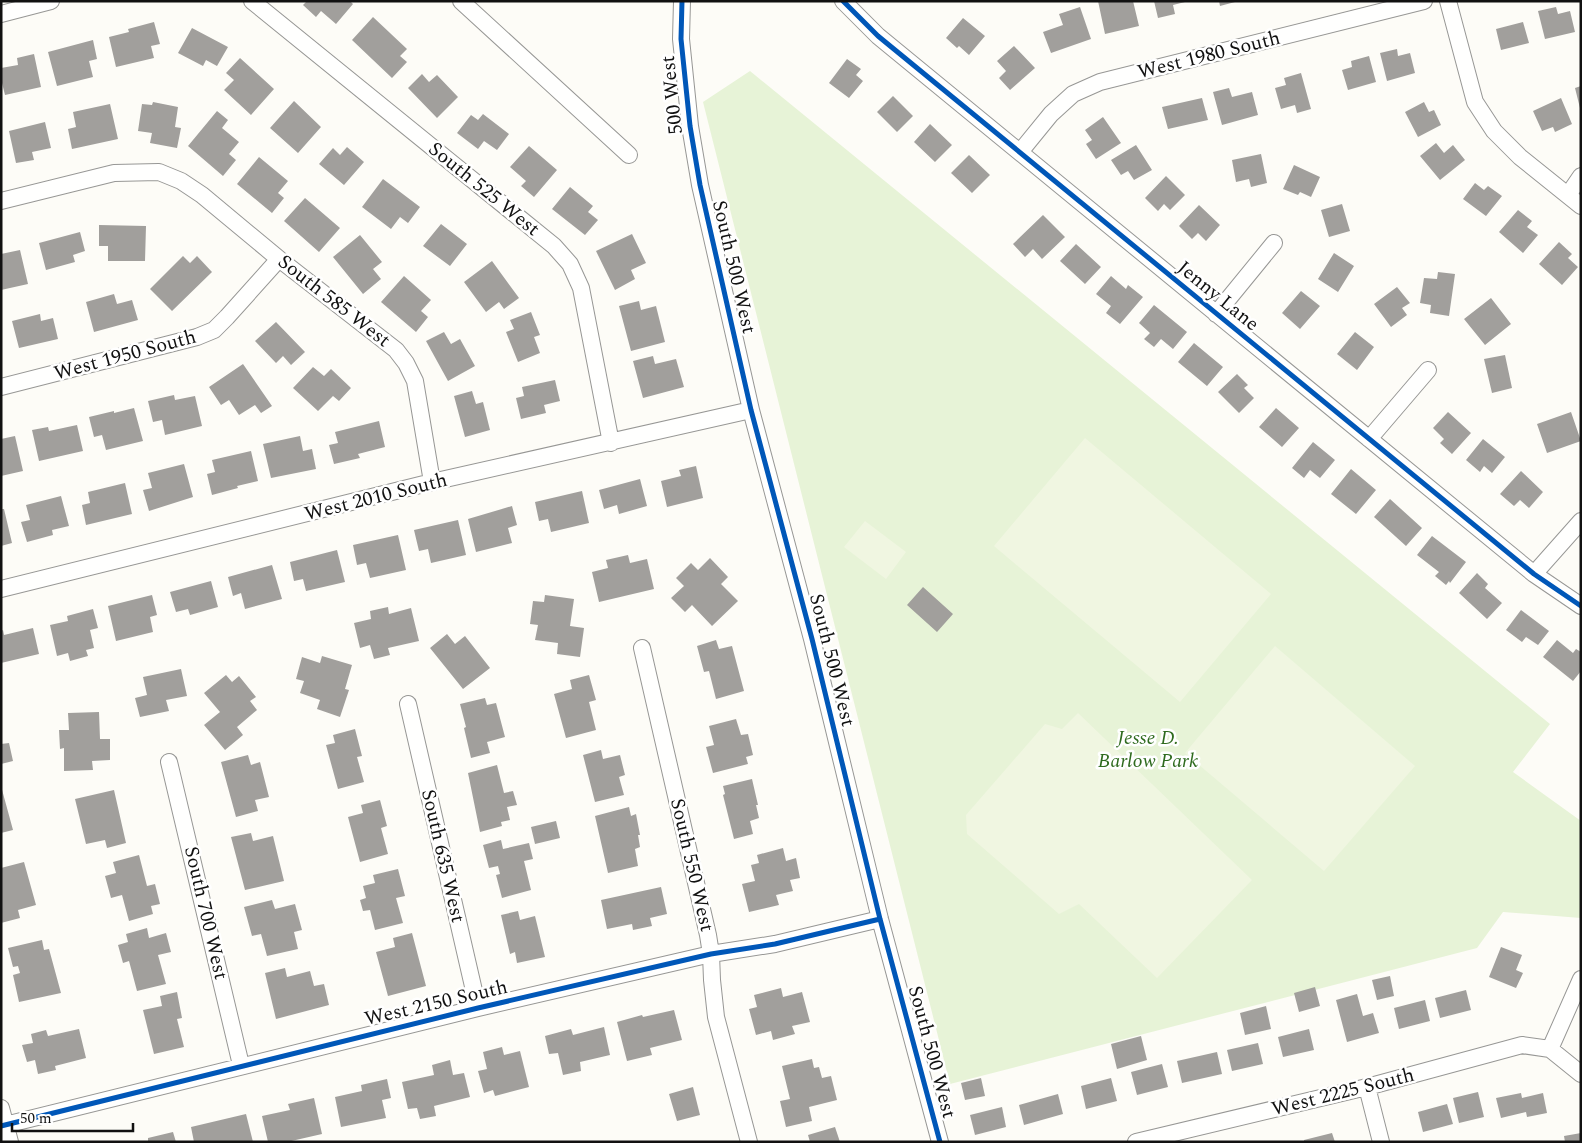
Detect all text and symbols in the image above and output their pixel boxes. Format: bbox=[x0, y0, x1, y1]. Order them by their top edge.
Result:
street label: West 1980 South bbox=[1134, 23, 1284, 87]
street label: 500 West bbox=[653, 54, 691, 136]
street label: South 525 West bbox=[422, 134, 546, 244]
street label: South 500 West bbox=[704, 197, 764, 337]
street label: South 585 West bbox=[271, 247, 397, 355]
street label: Jenny Lane bbox=[1170, 253, 1266, 339]
street label: West 1950 South bbox=[51, 322, 199, 388]
street label: West 2010 South bbox=[301, 465, 451, 529]
street label: South 500 West bbox=[801, 590, 863, 730]
park label: Jesse D. Barlow Park bbox=[1098, 723, 1199, 776]
street label: South 635 West bbox=[413, 786, 473, 926]
street label: South 550 West bbox=[662, 795, 722, 935]
street label: South 700 West bbox=[176, 843, 236, 983]
street label: West 2150 South bbox=[361, 972, 511, 1034]
street label: South 500 West bbox=[900, 982, 964, 1122]
street label: West 2225 South bbox=[1268, 1060, 1418, 1124]
scale bar bbox=[12, 1100, 134, 1132]
text: 50 m bbox=[20, 1107, 52, 1130]

